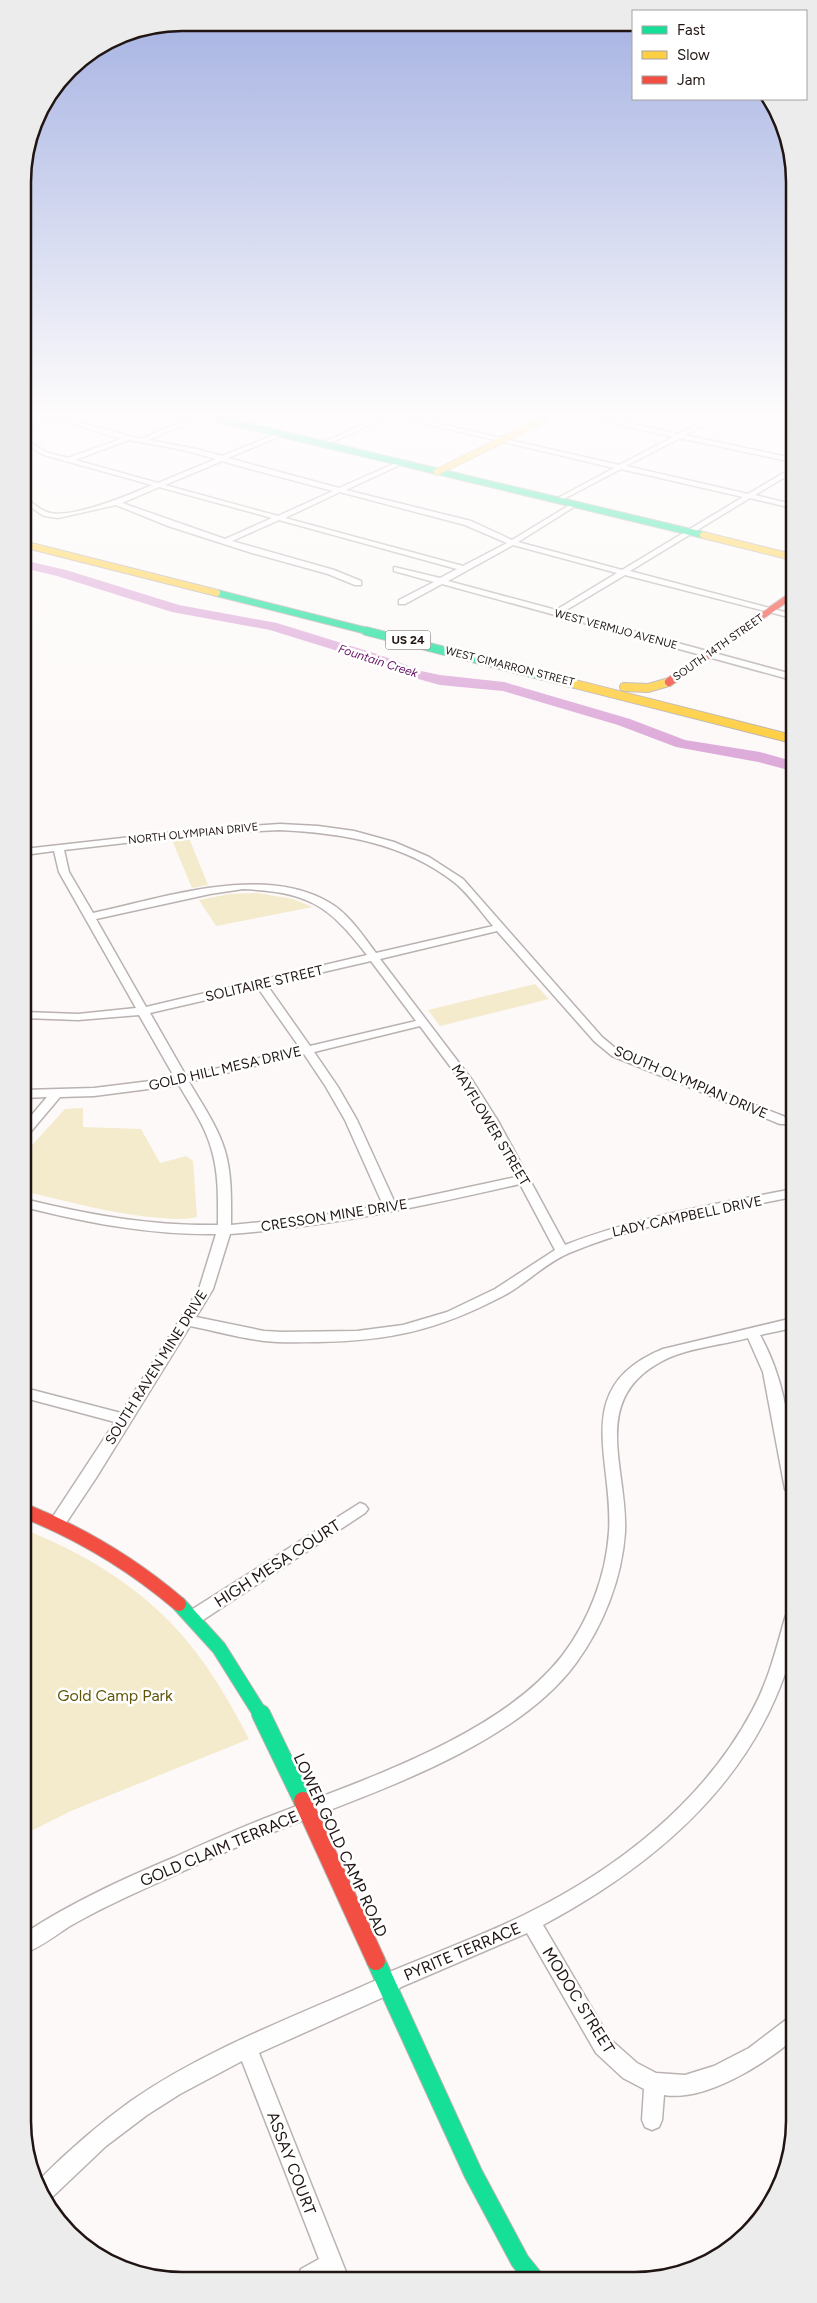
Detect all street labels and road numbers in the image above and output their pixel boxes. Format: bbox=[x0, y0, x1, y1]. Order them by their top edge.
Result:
street label: WEST VERMIJO AVENUE bbox=[553, 607, 679, 652]
street label: SOUTH 14TH STREET bbox=[671, 611, 766, 683]
road number: US 24 bbox=[386, 630, 430, 650]
street label: WEST CIMARRON STREET bbox=[444, 644, 576, 689]
street label: NORTH OLYMPIAN DRIVE bbox=[127, 820, 259, 847]
street label: SOLITAIRE STREET bbox=[204, 962, 325, 1005]
street label: SOUTH OLYMPIAN DRIVE bbox=[612, 1042, 770, 1123]
street label: GOLD HILL MESA DRIVE bbox=[147, 1043, 303, 1094]
street label: MAYFLOWER STREET bbox=[448, 1062, 534, 1189]
street label: LADY CAMPBELL DRIVE bbox=[611, 1192, 764, 1241]
street label: CRESSON MINE DRIVE bbox=[260, 1196, 408, 1235]
street label: SOUTH RAVEN MINE DRIVE bbox=[102, 1287, 211, 1448]
street label: HIGH MESA COURT bbox=[211, 1516, 344, 1611]
street label: LOWER GOLD CAMP ROAD bbox=[290, 1750, 391, 1940]
street label: GOLD CLAIM TERRACE bbox=[137, 1806, 301, 1890]
street label: PYRITE TERRACE bbox=[401, 1918, 524, 1985]
street label: MODOC STREET bbox=[538, 1944, 619, 2057]
street label: ASSAY COURT bbox=[263, 2109, 320, 2218]

